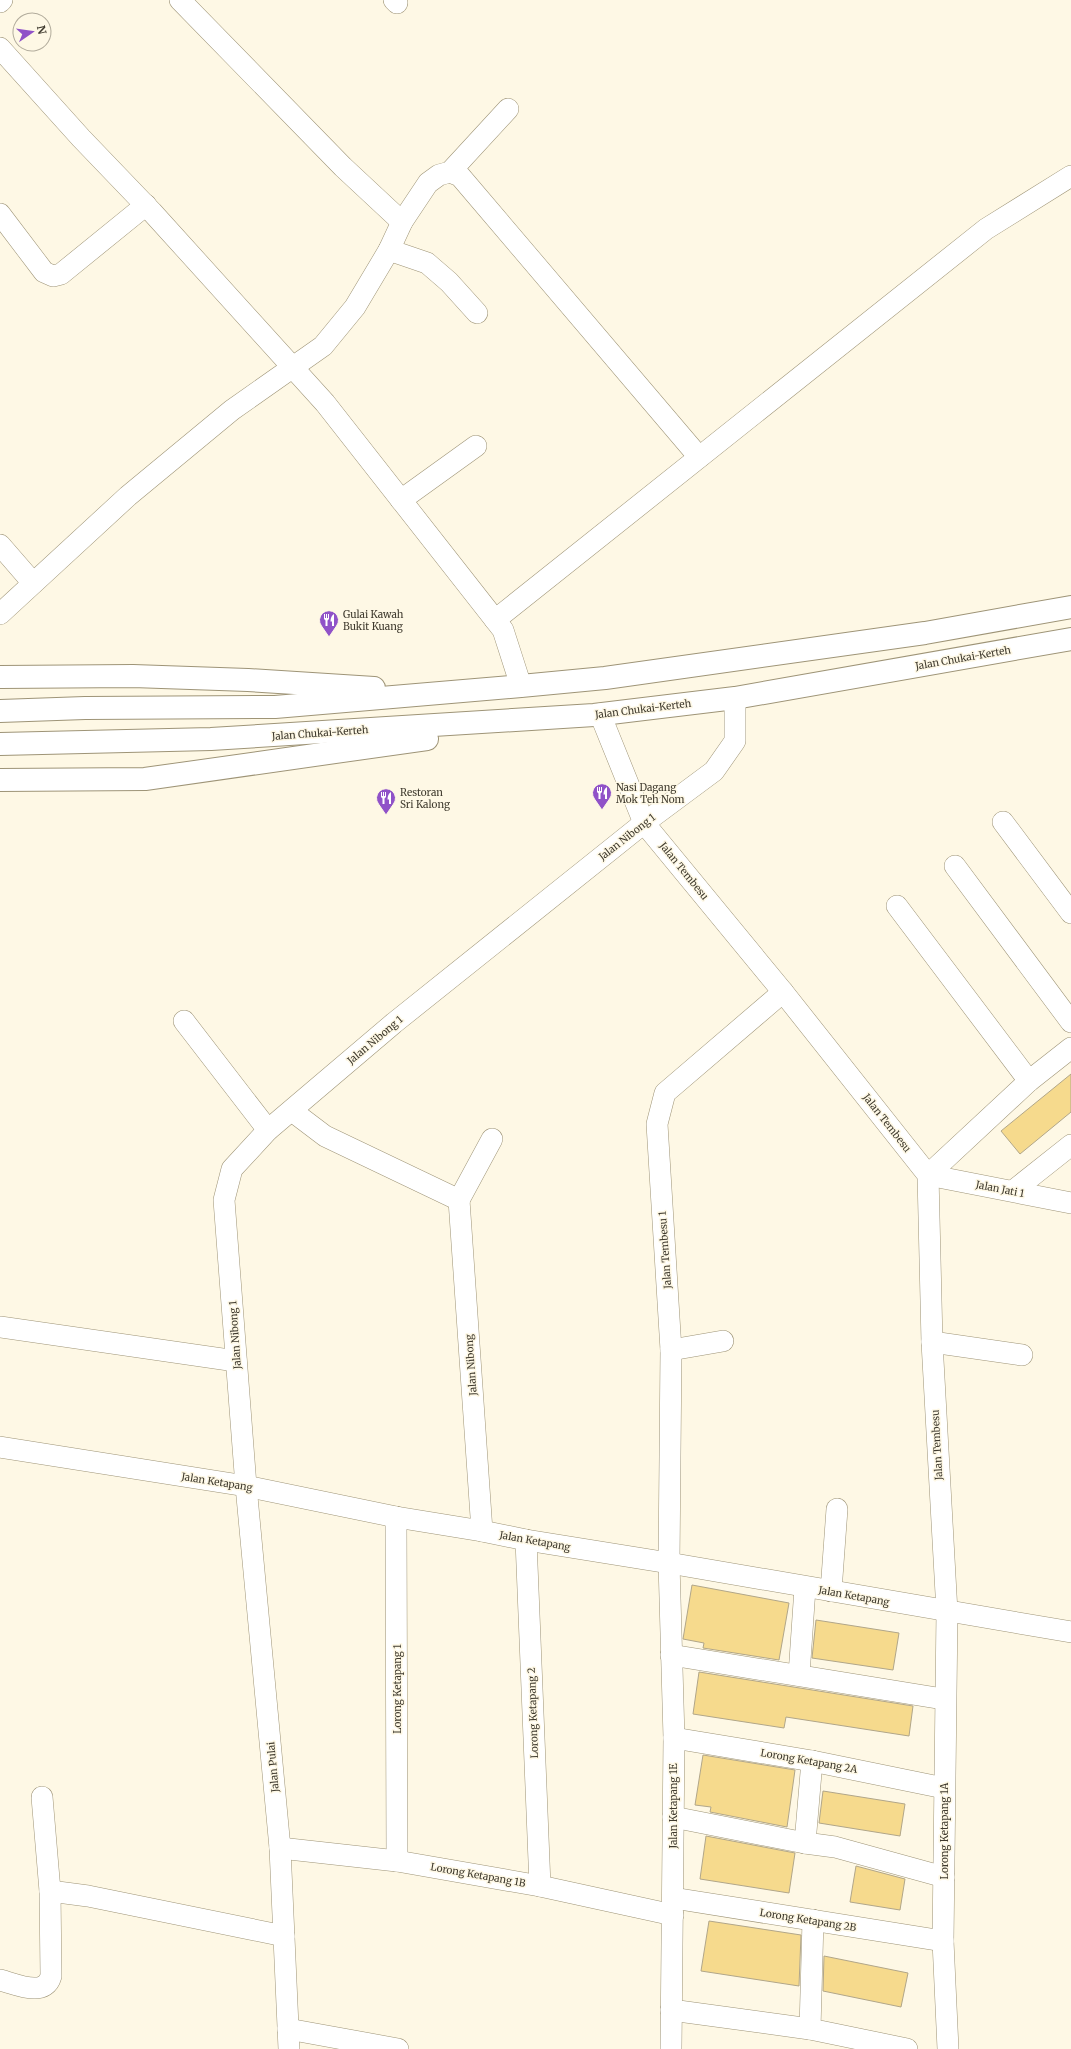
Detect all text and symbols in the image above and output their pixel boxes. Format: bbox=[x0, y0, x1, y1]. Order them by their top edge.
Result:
north arrow bbox=[12, 12, 52, 52]
text: N bbox=[34, 24, 50, 36]
place label: Gulai Kawah Bukit Kuang bbox=[343, 608, 404, 633]
restaurant icon: Gulai Kawah Bukit Kuang bbox=[318, 609, 340, 637]
street label: Jalan Chukai-Kerteh bbox=[913, 643, 1012, 673]
street label: Jalan Chukai-Kerteh bbox=[593, 697, 692, 721]
street label: Jalan Chukai-Kerteh bbox=[270, 723, 369, 743]
place label: Nasi Dagang Mok Teh Nom bbox=[616, 781, 684, 806]
restaurant icon: Nasi Dagang Mok Teh Nom bbox=[591, 782, 613, 810]
place label: Restoran Sri Kalong bbox=[400, 786, 450, 811]
restaurant icon: Restoran Sri Kalong bbox=[375, 787, 397, 815]
street label: Jalan Nibong 1 bbox=[595, 810, 658, 864]
street label: Jalan Tembesu bbox=[656, 839, 711, 903]
street label: Jalan Nibong 1 bbox=[344, 1013, 406, 1068]
street label: Jalan Tembesu bbox=[860, 1090, 914, 1155]
street label: Jalan Jati 1 bbox=[974, 1178, 1026, 1200]
street label: Jalan Tembesu 1 bbox=[656, 1210, 674, 1290]
street label: Jalan Nibong 1 bbox=[226, 1300, 244, 1371]
street label: Jalan Nibong bbox=[462, 1334, 480, 1397]
street label: Jalan Tembesu bbox=[929, 1409, 945, 1482]
street label: Jalan Ketapang bbox=[179, 1470, 254, 1494]
street label: Jalan Ketapang bbox=[497, 1528, 572, 1554]
street label: Jalan Ketapang bbox=[816, 1583, 891, 1609]
street label: Lorong Ketapang 1 bbox=[391, 1644, 404, 1734]
street label: Lorong Ketapang 2 bbox=[525, 1667, 541, 1759]
street label: Jalan Pulai bbox=[264, 1741, 282, 1794]
street label: Lorong Ketapang 2A bbox=[760, 1746, 859, 1776]
street label: Jalan Ketapang 1E bbox=[667, 1763, 680, 1850]
street label: Lorong Ketapang 1A bbox=[938, 1782, 951, 1879]
street label: Lorong Ketapang 1B bbox=[430, 1860, 527, 1890]
street label: Lorong Ketapang 2B bbox=[759, 1906, 858, 1934]

